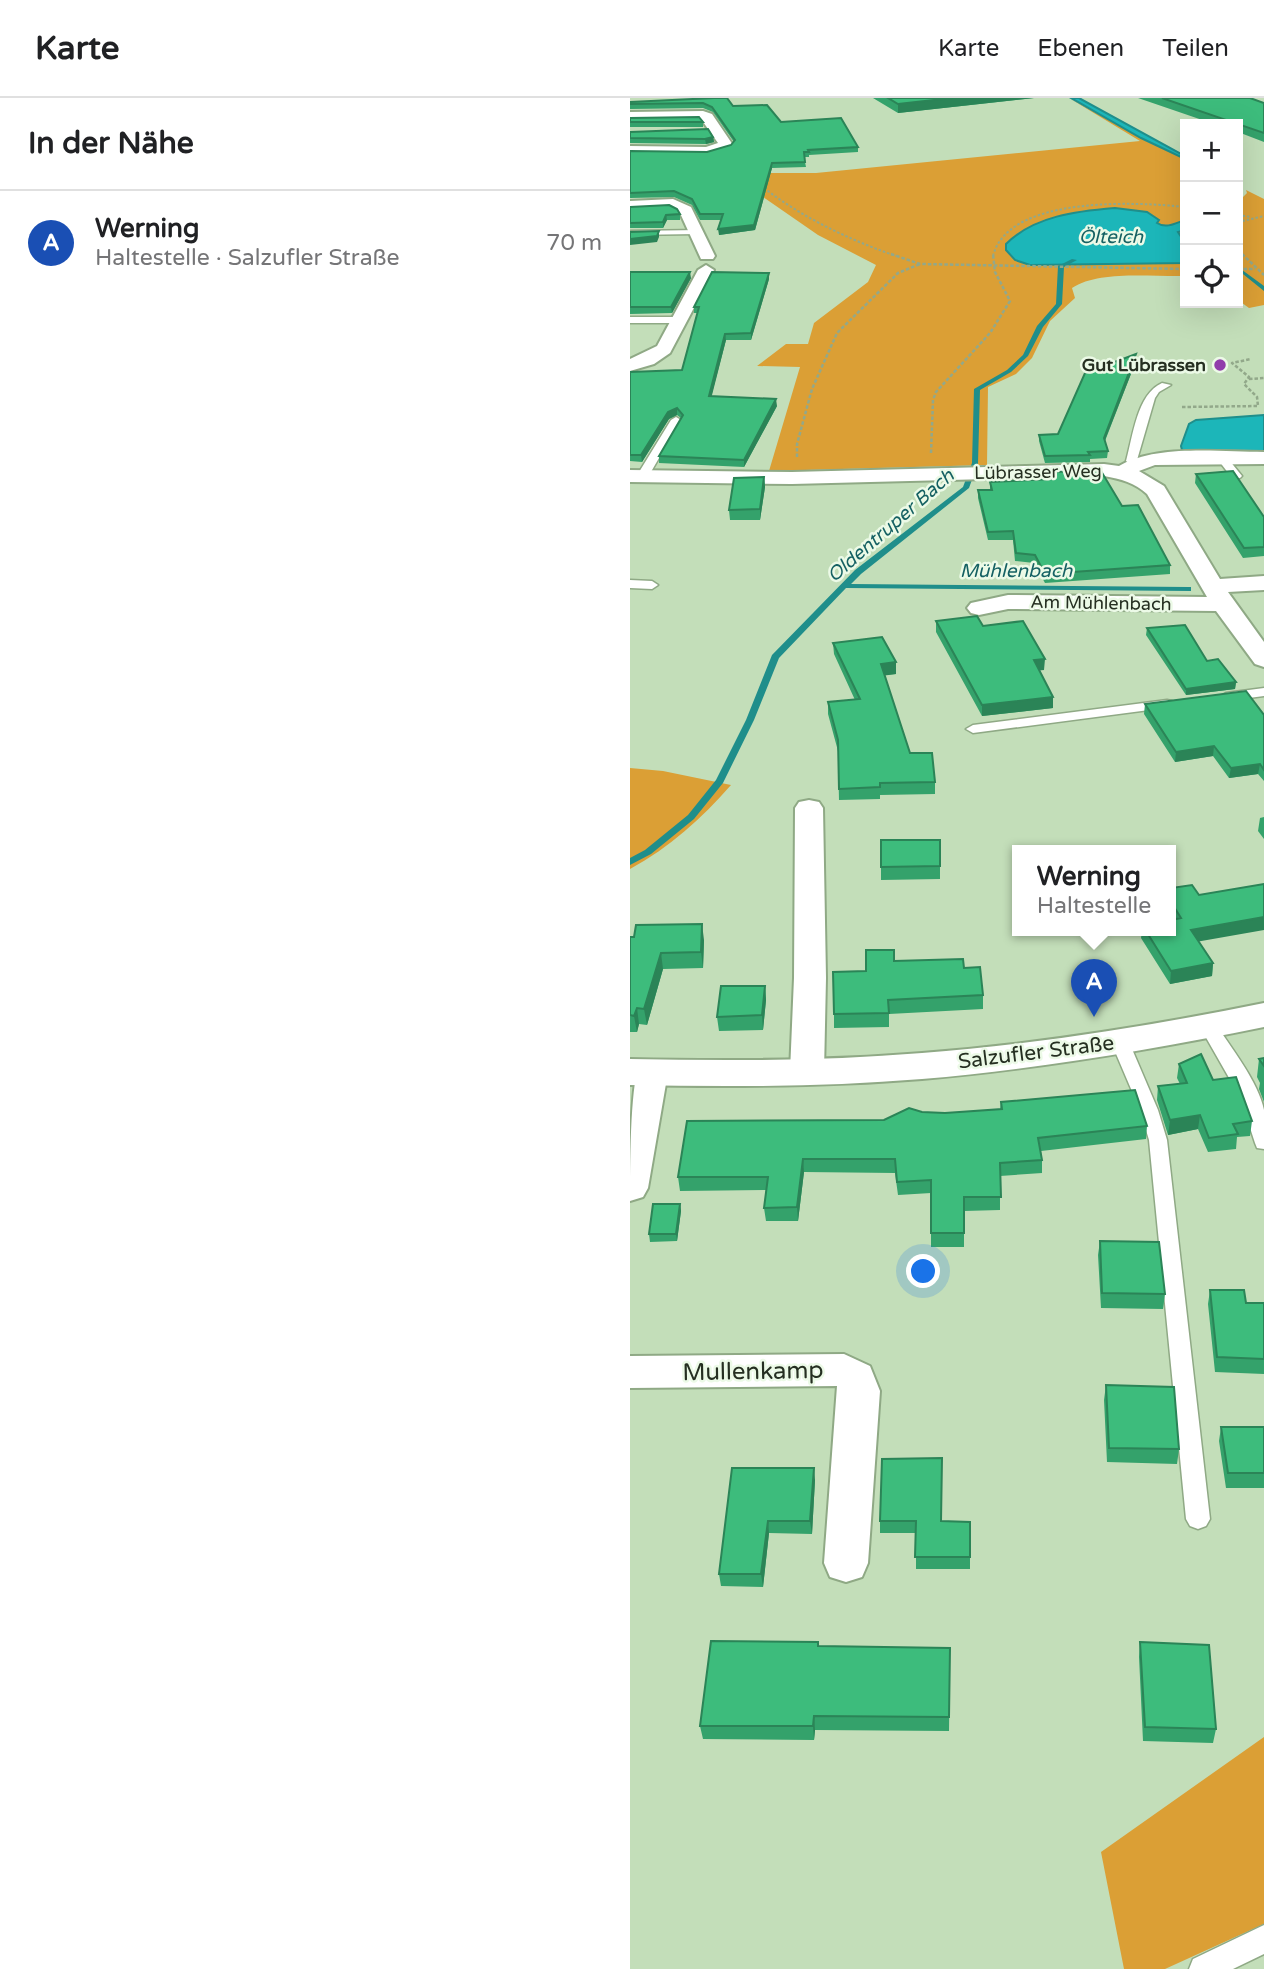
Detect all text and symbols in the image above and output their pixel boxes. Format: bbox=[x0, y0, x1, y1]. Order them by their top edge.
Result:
text: Karte bbox=[35, 29, 119, 68]
text: Karte bbox=[938, 34, 999, 63]
text: Ebenen bbox=[1037, 34, 1124, 63]
text: Teilen bbox=[1162, 34, 1229, 63]
map controls bbox=[1180, 119, 1243, 308]
button: + bbox=[1180, 119, 1243, 182]
text: In der Nähe bbox=[28, 125, 194, 162]
button: − bbox=[1180, 182, 1243, 245]
text: Werning bbox=[95, 213, 199, 244]
water label: Ölteich bbox=[1079, 226, 1144, 248]
text: A bbox=[42, 229, 60, 257]
text: 70 m bbox=[546, 229, 602, 257]
text: Haltestelle · Salzufler Straße bbox=[95, 244, 400, 272]
button: locate bbox=[1180, 245, 1243, 308]
place label: Gut Lübrassen bbox=[1082, 354, 1206, 376]
marker: Gut Lübrassen bbox=[1212, 357, 1228, 373]
street label: Lübrasser Weg bbox=[974, 460, 1102, 484]
water label: Oldentruper Bach bbox=[823, 464, 959, 587]
water label: Mühlenbach bbox=[960, 560, 1073, 582]
street label: Am Mühlenbach bbox=[1030, 591, 1172, 615]
popup bbox=[1012, 845, 1176, 936]
text: Werning bbox=[1037, 861, 1141, 892]
text: Haltestelle bbox=[1037, 892, 1151, 920]
pin: A bbox=[1071, 959, 1117, 1017]
street label: Salzufler Straße bbox=[957, 1031, 1116, 1074]
your location bbox=[906, 1254, 940, 1288]
street label: Mullenkamp bbox=[682, 1356, 824, 1387]

